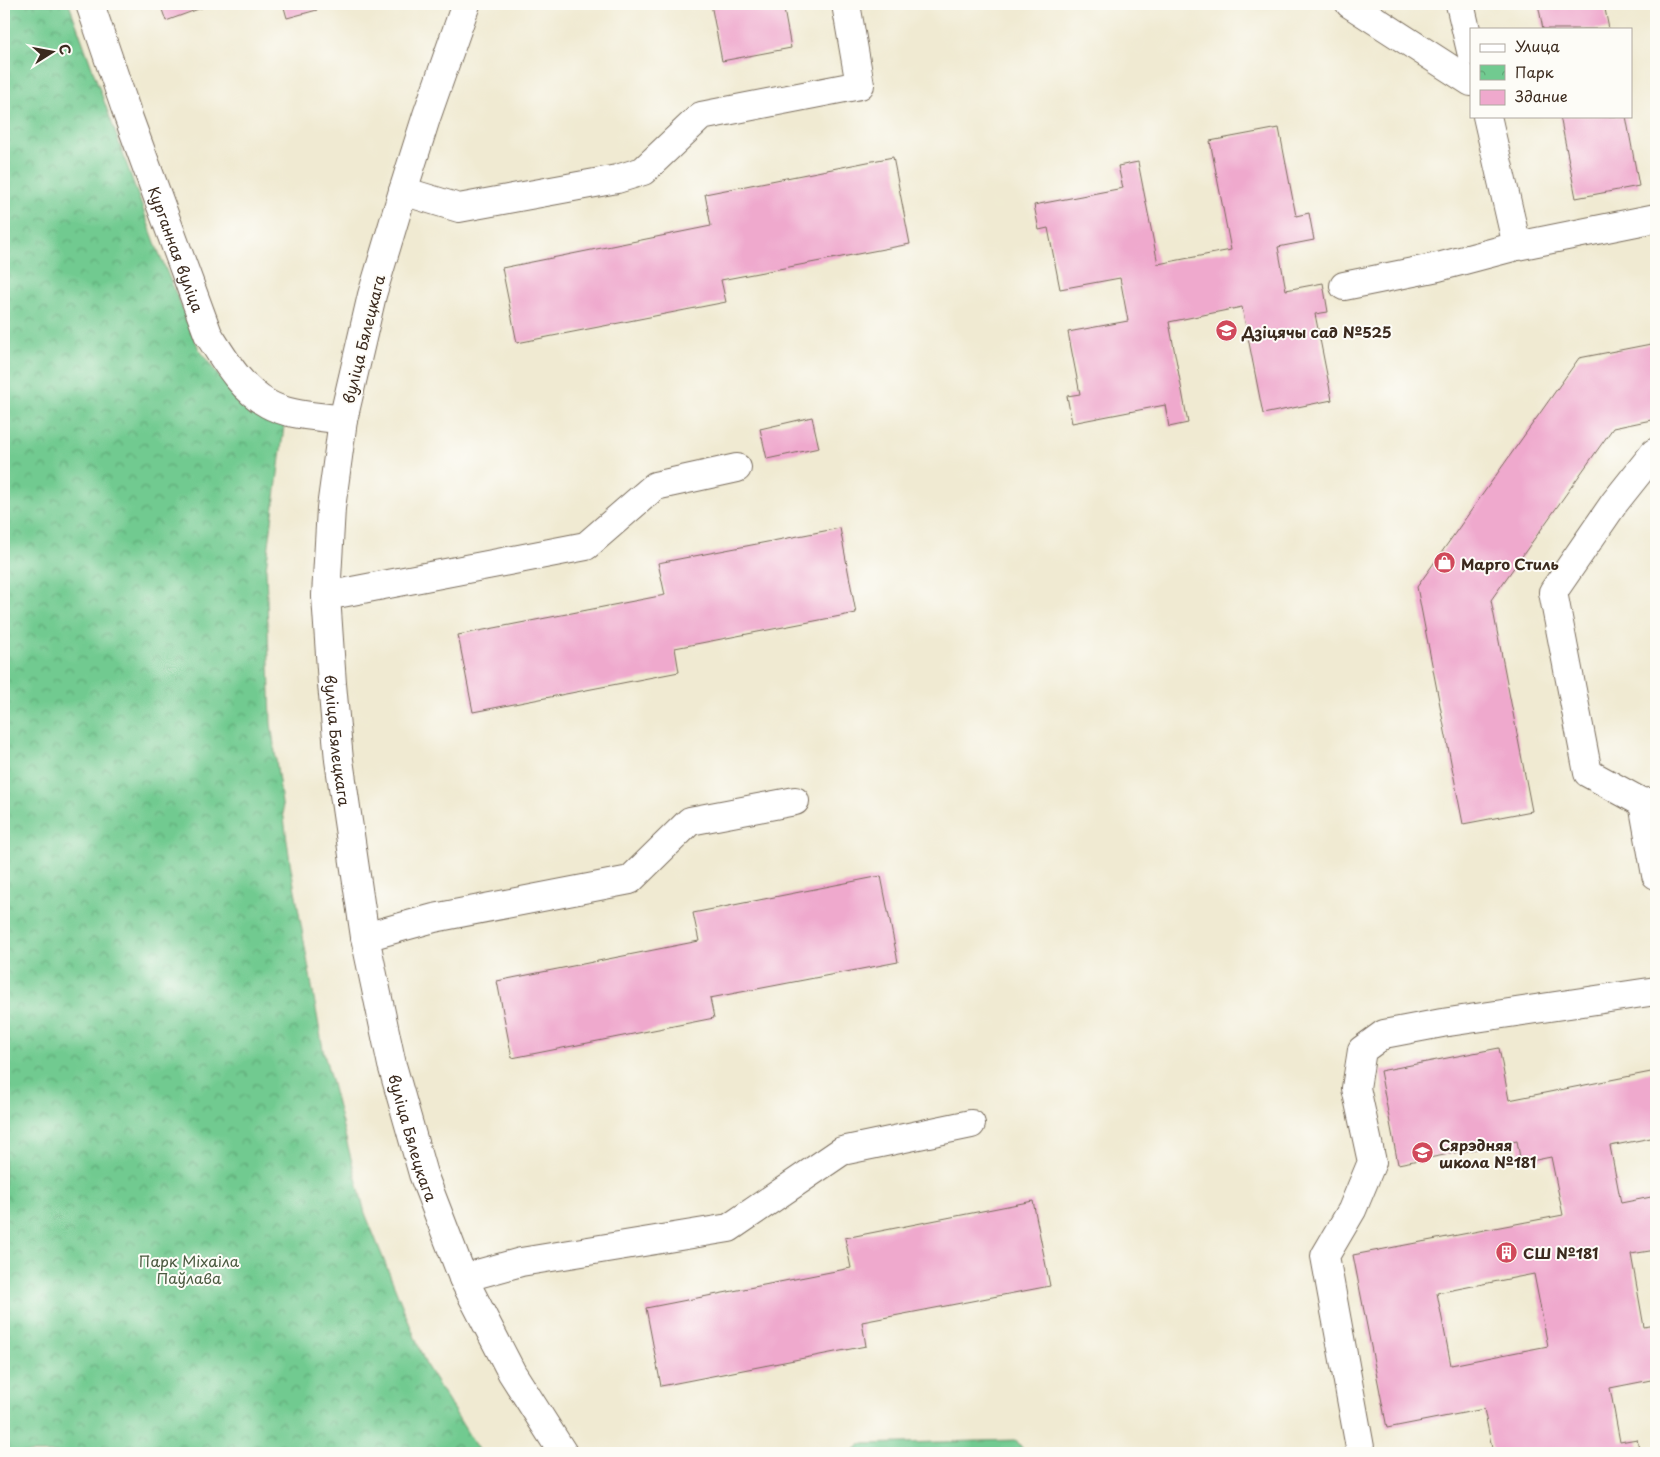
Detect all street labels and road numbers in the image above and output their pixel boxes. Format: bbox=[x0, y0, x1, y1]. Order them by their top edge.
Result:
street label: Курганная вуліца bbox=[143, 183, 211, 316]
street label: вуліца Бялецкага bbox=[336, 272, 390, 406]
street label: вуліца Бялецкага bbox=[320, 674, 357, 808]
street label: вуліца Бялецкага bbox=[384, 1071, 444, 1205]

